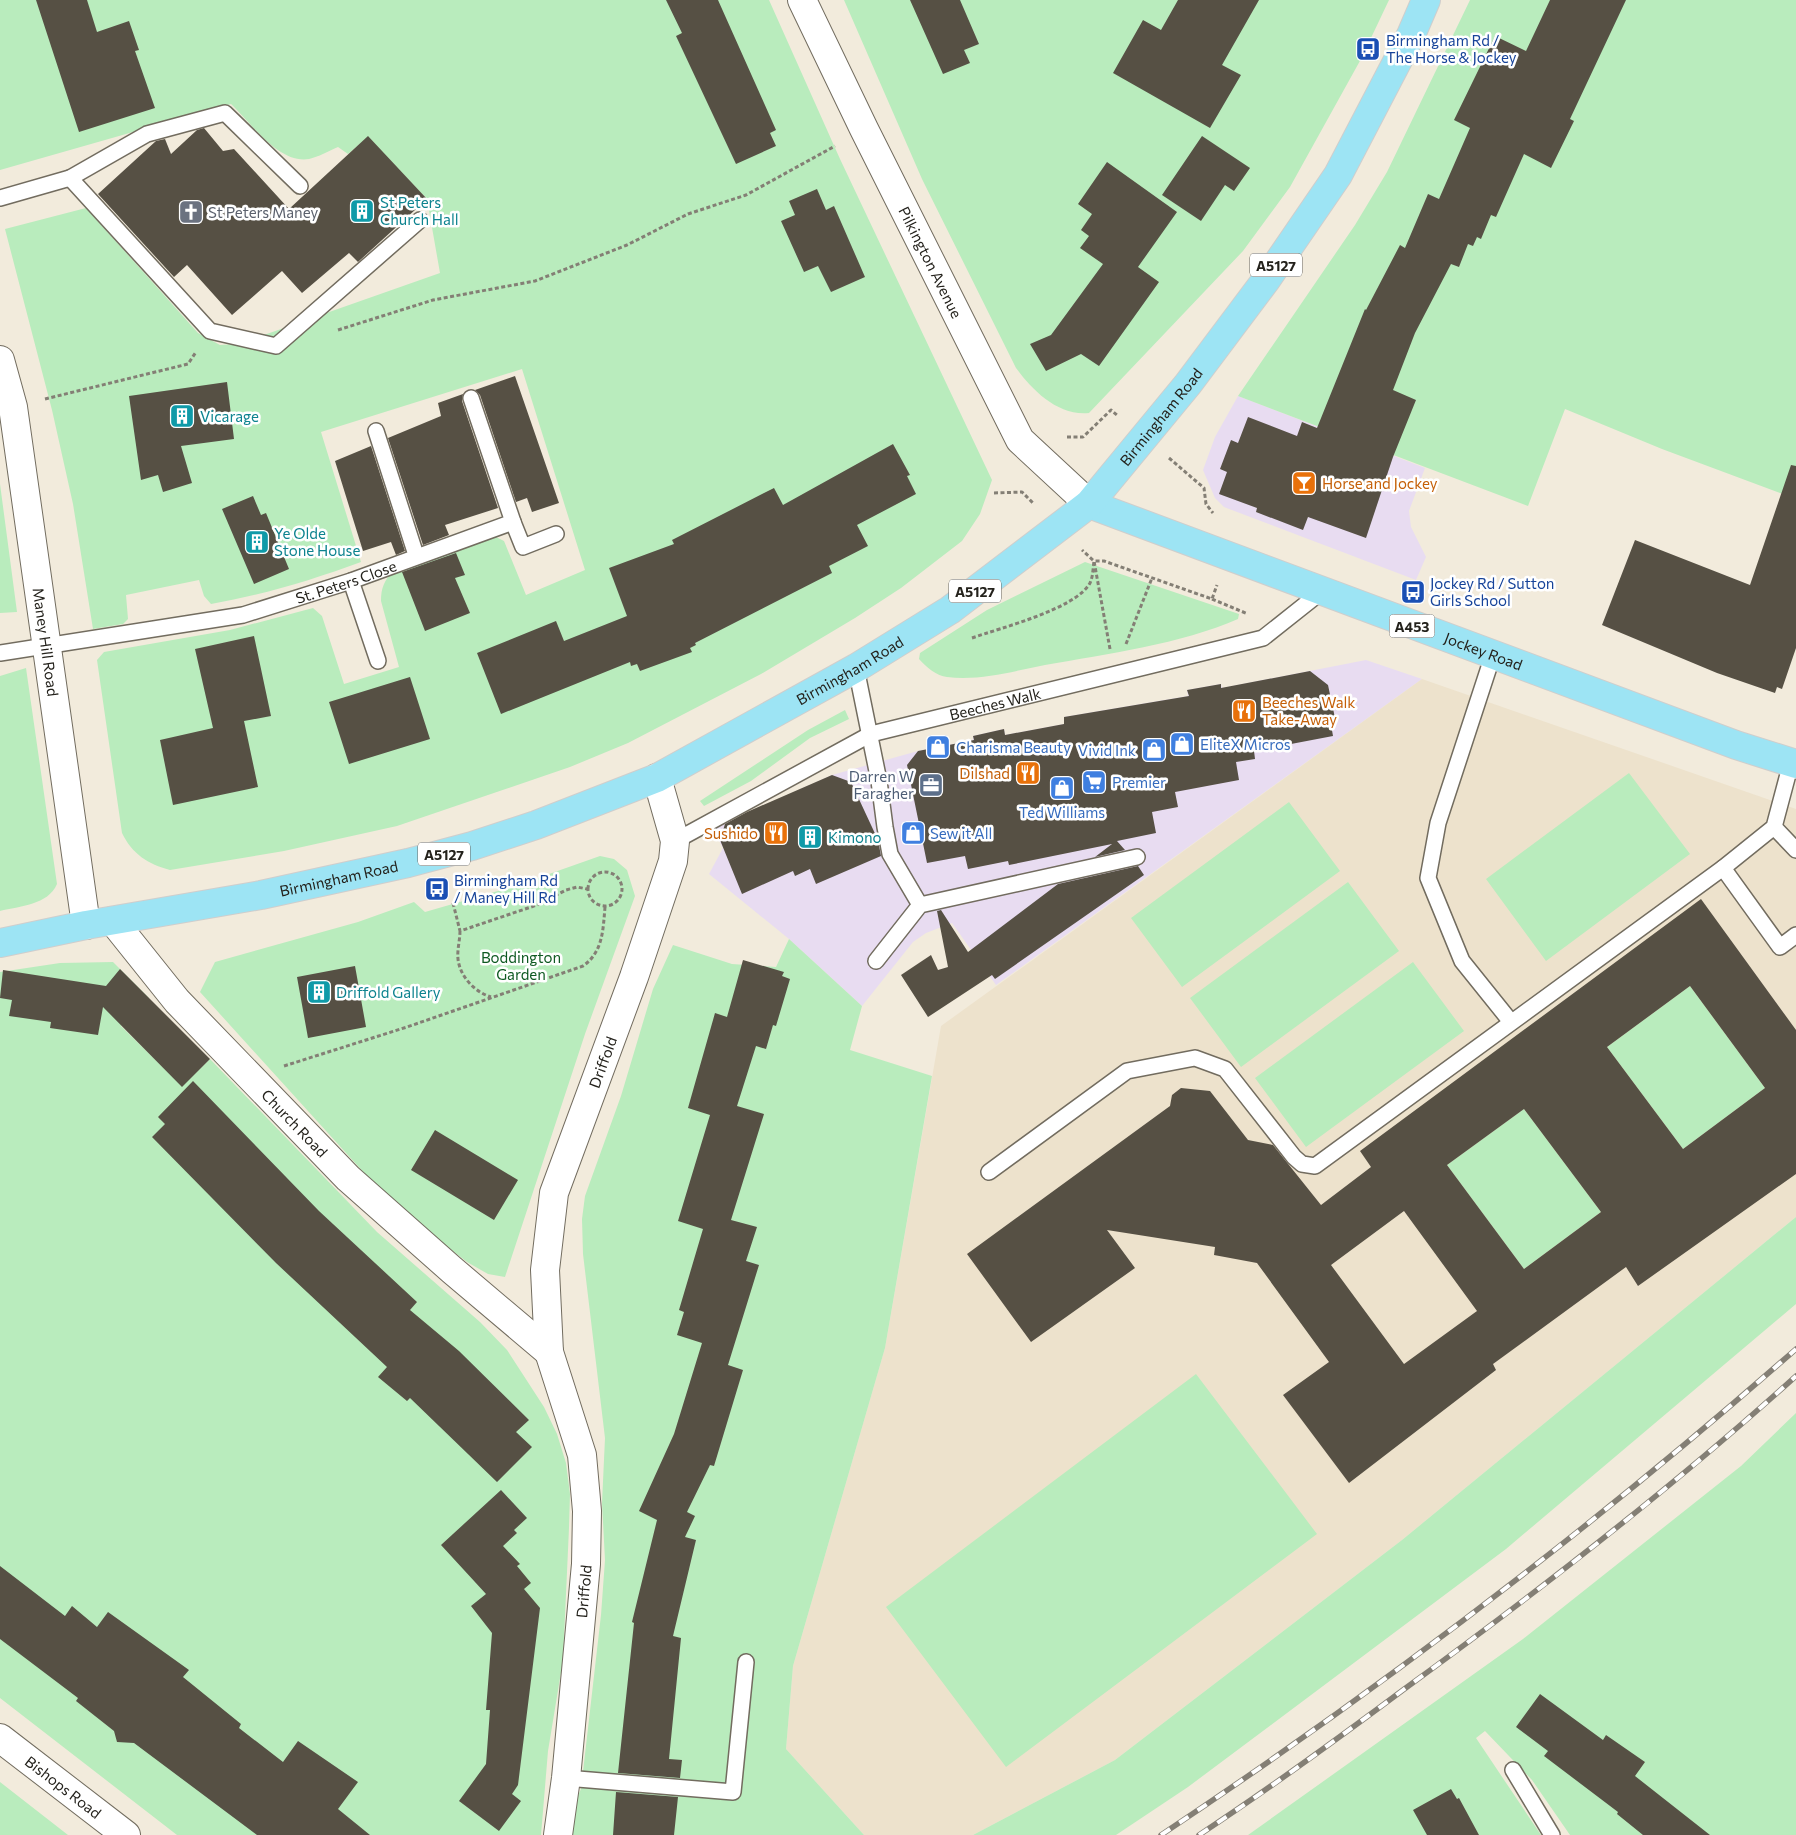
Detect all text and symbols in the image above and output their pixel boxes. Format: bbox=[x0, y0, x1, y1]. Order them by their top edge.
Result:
place label: Birmingham Rd / The Horse & Jockey bbox=[1386, 31, 1517, 66]
bus stop icon: Birmingham Rd / The Horse & Jockey bbox=[1355, 36, 1381, 62]
place label: St Peters Church Hall bbox=[380, 193, 459, 228]
building icon: St Peters Church Hall bbox=[349, 198, 375, 224]
church icon: St Peters Maney bbox=[178, 199, 204, 225]
place label: St Peters Maney bbox=[208, 203, 318, 221]
street label: Pilkington Avenue bbox=[895, 203, 966, 321]
road number: A5127 bbox=[1250, 254, 1302, 276]
street label: Birmingham Road bbox=[1116, 364, 1206, 469]
building icon: Vicarage bbox=[169, 403, 195, 429]
place label: Vicarage bbox=[200, 407, 259, 425]
bar icon: Horse and Jockey bbox=[1291, 470, 1317, 496]
place label: Horse and Jockey bbox=[1322, 474, 1438, 492]
place label: Ye Olde Stone House bbox=[274, 524, 360, 559]
building icon: Ye Olde Stone House bbox=[244, 529, 270, 555]
street label: St. Peters Close bbox=[293, 556, 399, 607]
place label: Jockey Rd / Sutton Girls School bbox=[1430, 574, 1554, 609]
bus stop icon: Jockey Rd / Sutton Girls School bbox=[1400, 579, 1426, 605]
road number: A5127 bbox=[949, 580, 1001, 602]
street label: Maney Hill Road bbox=[30, 586, 63, 698]
road number: A453 bbox=[1390, 614, 1434, 638]
street label: Jockey Road bbox=[1442, 628, 1525, 674]
street label: Birmingham Road bbox=[793, 632, 906, 708]
street label: Beeches Walk bbox=[947, 684, 1043, 723]
place label: Beeches Walk Take-Away bbox=[1262, 693, 1355, 728]
restaurant icon: Beeches Walk Take-Away bbox=[1231, 698, 1257, 724]
shop icon: EliteX Micros bbox=[1169, 731, 1195, 757]
shop icon: Charisma Beauty bbox=[925, 734, 951, 760]
place label: EliteX Micros bbox=[1200, 735, 1291, 753]
shop icon: Vivid Ink bbox=[1141, 737, 1167, 763]
place label: Charisma Beauty bbox=[956, 738, 1071, 756]
place label: Vivid Ink bbox=[1078, 741, 1136, 759]
restaurant icon: Dilshad bbox=[1015, 760, 1041, 786]
place label: Dilshad bbox=[959, 764, 1010, 782]
place label: Darren W Faragher bbox=[849, 767, 914, 802]
supermarket icon: Premier bbox=[1081, 769, 1107, 795]
office icon: Darren W Faragher bbox=[918, 772, 944, 798]
place label: Premier bbox=[1112, 773, 1166, 791]
shop icon: Ted Williams bbox=[1049, 775, 1075, 801]
place label: Ted Williams bbox=[1019, 803, 1105, 821]
restaurant icon: Sushido bbox=[763, 820, 789, 846]
shop icon: Sew it All bbox=[900, 820, 926, 846]
place label: Sushido bbox=[704, 824, 758, 842]
building icon: Kimono bbox=[797, 824, 823, 850]
place label: Sew it All bbox=[930, 824, 992, 842]
place label: Kimono bbox=[828, 828, 882, 846]
road number: A5127 bbox=[418, 842, 470, 866]
street label: Birmingham Road bbox=[278, 856, 400, 900]
place label: Birmingham Rd / Maney Hill Rd bbox=[454, 871, 558, 906]
bus stop icon: Birmingham Rd / Maney Hill Rd bbox=[424, 876, 450, 902]
park label: Boddington Garden bbox=[481, 948, 561, 983]
building icon: Driffold Gallery bbox=[306, 979, 332, 1005]
place label: Driffold Gallery bbox=[336, 983, 441, 1001]
street label: Driffold bbox=[585, 1034, 620, 1090]
street label: Church Road bbox=[258, 1085, 331, 1160]
street label: Driffold bbox=[572, 1564, 595, 1619]
street label: Bishops Road bbox=[22, 1752, 105, 1822]

